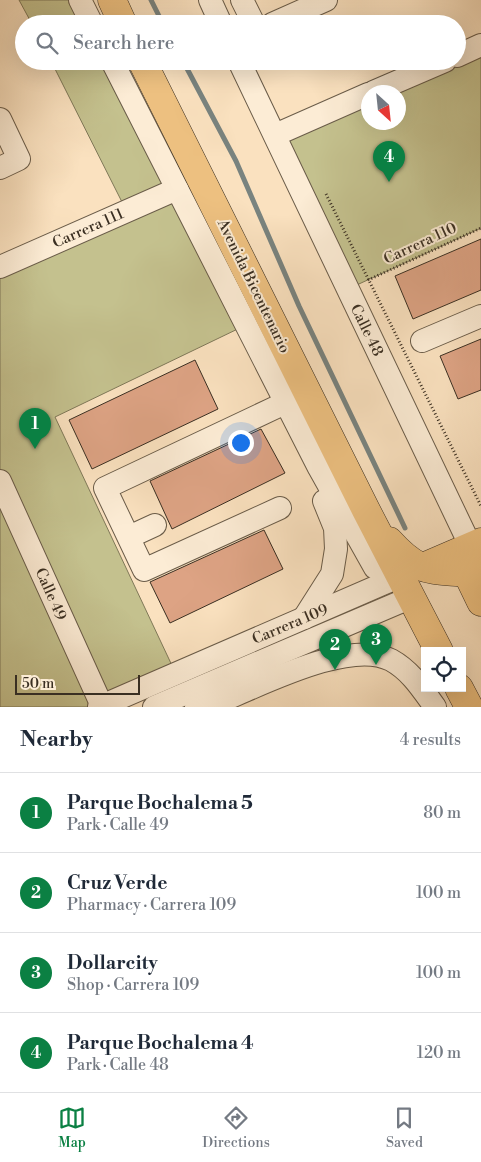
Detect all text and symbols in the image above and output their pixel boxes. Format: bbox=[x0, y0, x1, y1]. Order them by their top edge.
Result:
search box bbox=[15, 15, 466, 70]
icon: search bbox=[33, 29, 61, 57]
text: Search here bbox=[73, 31, 174, 55]
north arrow bbox=[361, 85, 406, 130]
pin: 4 bbox=[373, 141, 405, 182]
street label: Carrera 111 bbox=[50, 204, 127, 253]
street label: Avenida Bicentenario bbox=[212, 215, 294, 356]
street label: Carrera 110 bbox=[381, 218, 460, 269]
street label: Calle 48 bbox=[346, 301, 387, 359]
pin: 1 bbox=[19, 408, 51, 449]
your location bbox=[228, 430, 254, 456]
street label: Calle 49 bbox=[31, 565, 71, 623]
street label: Carrera 109 bbox=[249, 600, 331, 649]
pin: 3 bbox=[360, 624, 392, 665]
pin: 2 bbox=[319, 629, 351, 670]
map controls bbox=[421, 647, 466, 692]
button: locate bbox=[421, 647, 466, 692]
scale bar bbox=[15, 672, 140, 695]
text: 50 m bbox=[22, 675, 54, 693]
text: Nearby bbox=[20, 727, 93, 753]
text: 4 results bbox=[400, 730, 461, 750]
text: Parque Bochalema 5 bbox=[67, 791, 253, 815]
text: 1 bbox=[32, 803, 40, 823]
text: 80 m bbox=[423, 803, 461, 823]
text: Park · Calle 49 bbox=[67, 815, 169, 835]
text: Cruz Verde bbox=[67, 871, 167, 895]
text: 2 bbox=[31, 883, 41, 903]
text: 100 m bbox=[416, 883, 461, 903]
text: Pharmacy · Carrera 109 bbox=[67, 895, 236, 915]
text: Dollarcity bbox=[67, 951, 158, 975]
text: 3 bbox=[31, 963, 41, 983]
text: 100 m bbox=[416, 963, 461, 983]
text: Shop · Carrera 109 bbox=[67, 975, 199, 995]
text: Parque Bochalema 4 bbox=[67, 1031, 254, 1055]
text: 4 bbox=[31, 1043, 41, 1063]
text: 120 m bbox=[417, 1043, 461, 1063]
text: Park · Calle 48 bbox=[67, 1055, 169, 1075]
tab: Map bbox=[58, 1104, 86, 1152]
tab: Directions bbox=[202, 1104, 270, 1152]
tab: Saved bbox=[386, 1104, 423, 1152]

